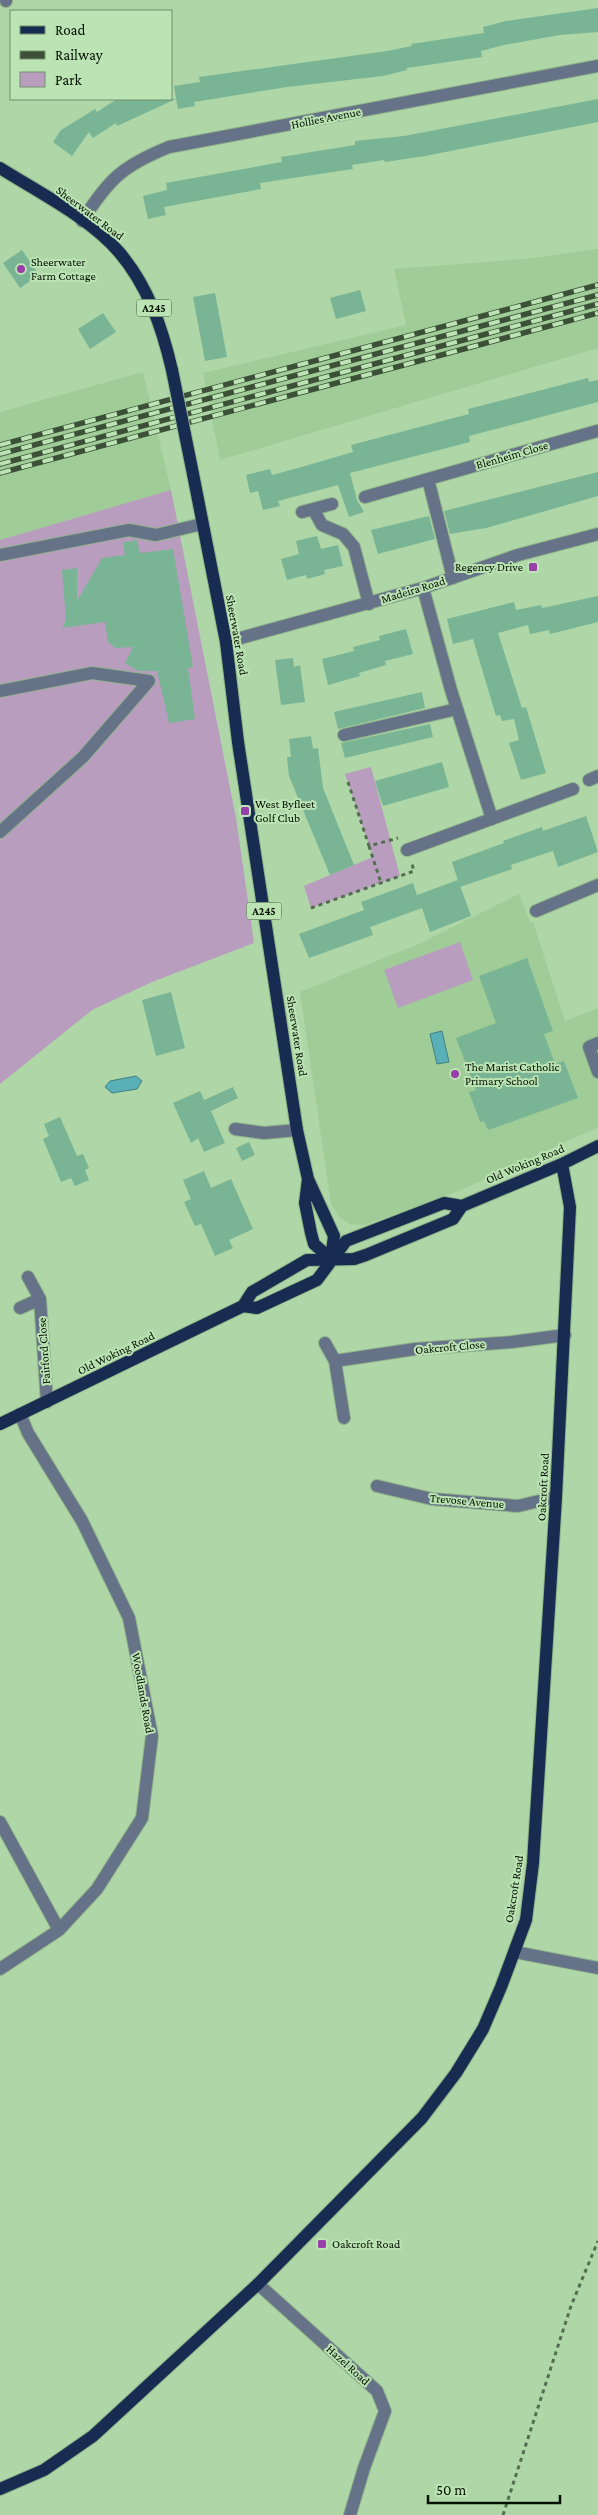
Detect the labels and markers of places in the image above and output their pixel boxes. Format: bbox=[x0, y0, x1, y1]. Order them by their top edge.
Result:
place label: Sheerwater Farm Cottage bbox=[31, 255, 96, 283]
marker: Sheerwater Farm Cottage bbox=[15, 263, 27, 275]
place label: Regency Drive bbox=[455, 560, 523, 574]
marker: Regency Drive bbox=[527, 561, 539, 573]
place label: West Byfleet Golf Club bbox=[255, 797, 316, 825]
marker: West Byfleet Golf Club bbox=[239, 805, 251, 817]
place label: The Marist Catholic Primary School bbox=[465, 1060, 560, 1088]
marker: The Marist Catholic Primary School bbox=[449, 1068, 461, 1080]
place label: Oakcroft Road bbox=[332, 2237, 401, 2251]
marker: Oakcroft Road bbox=[316, 2238, 328, 2250]

